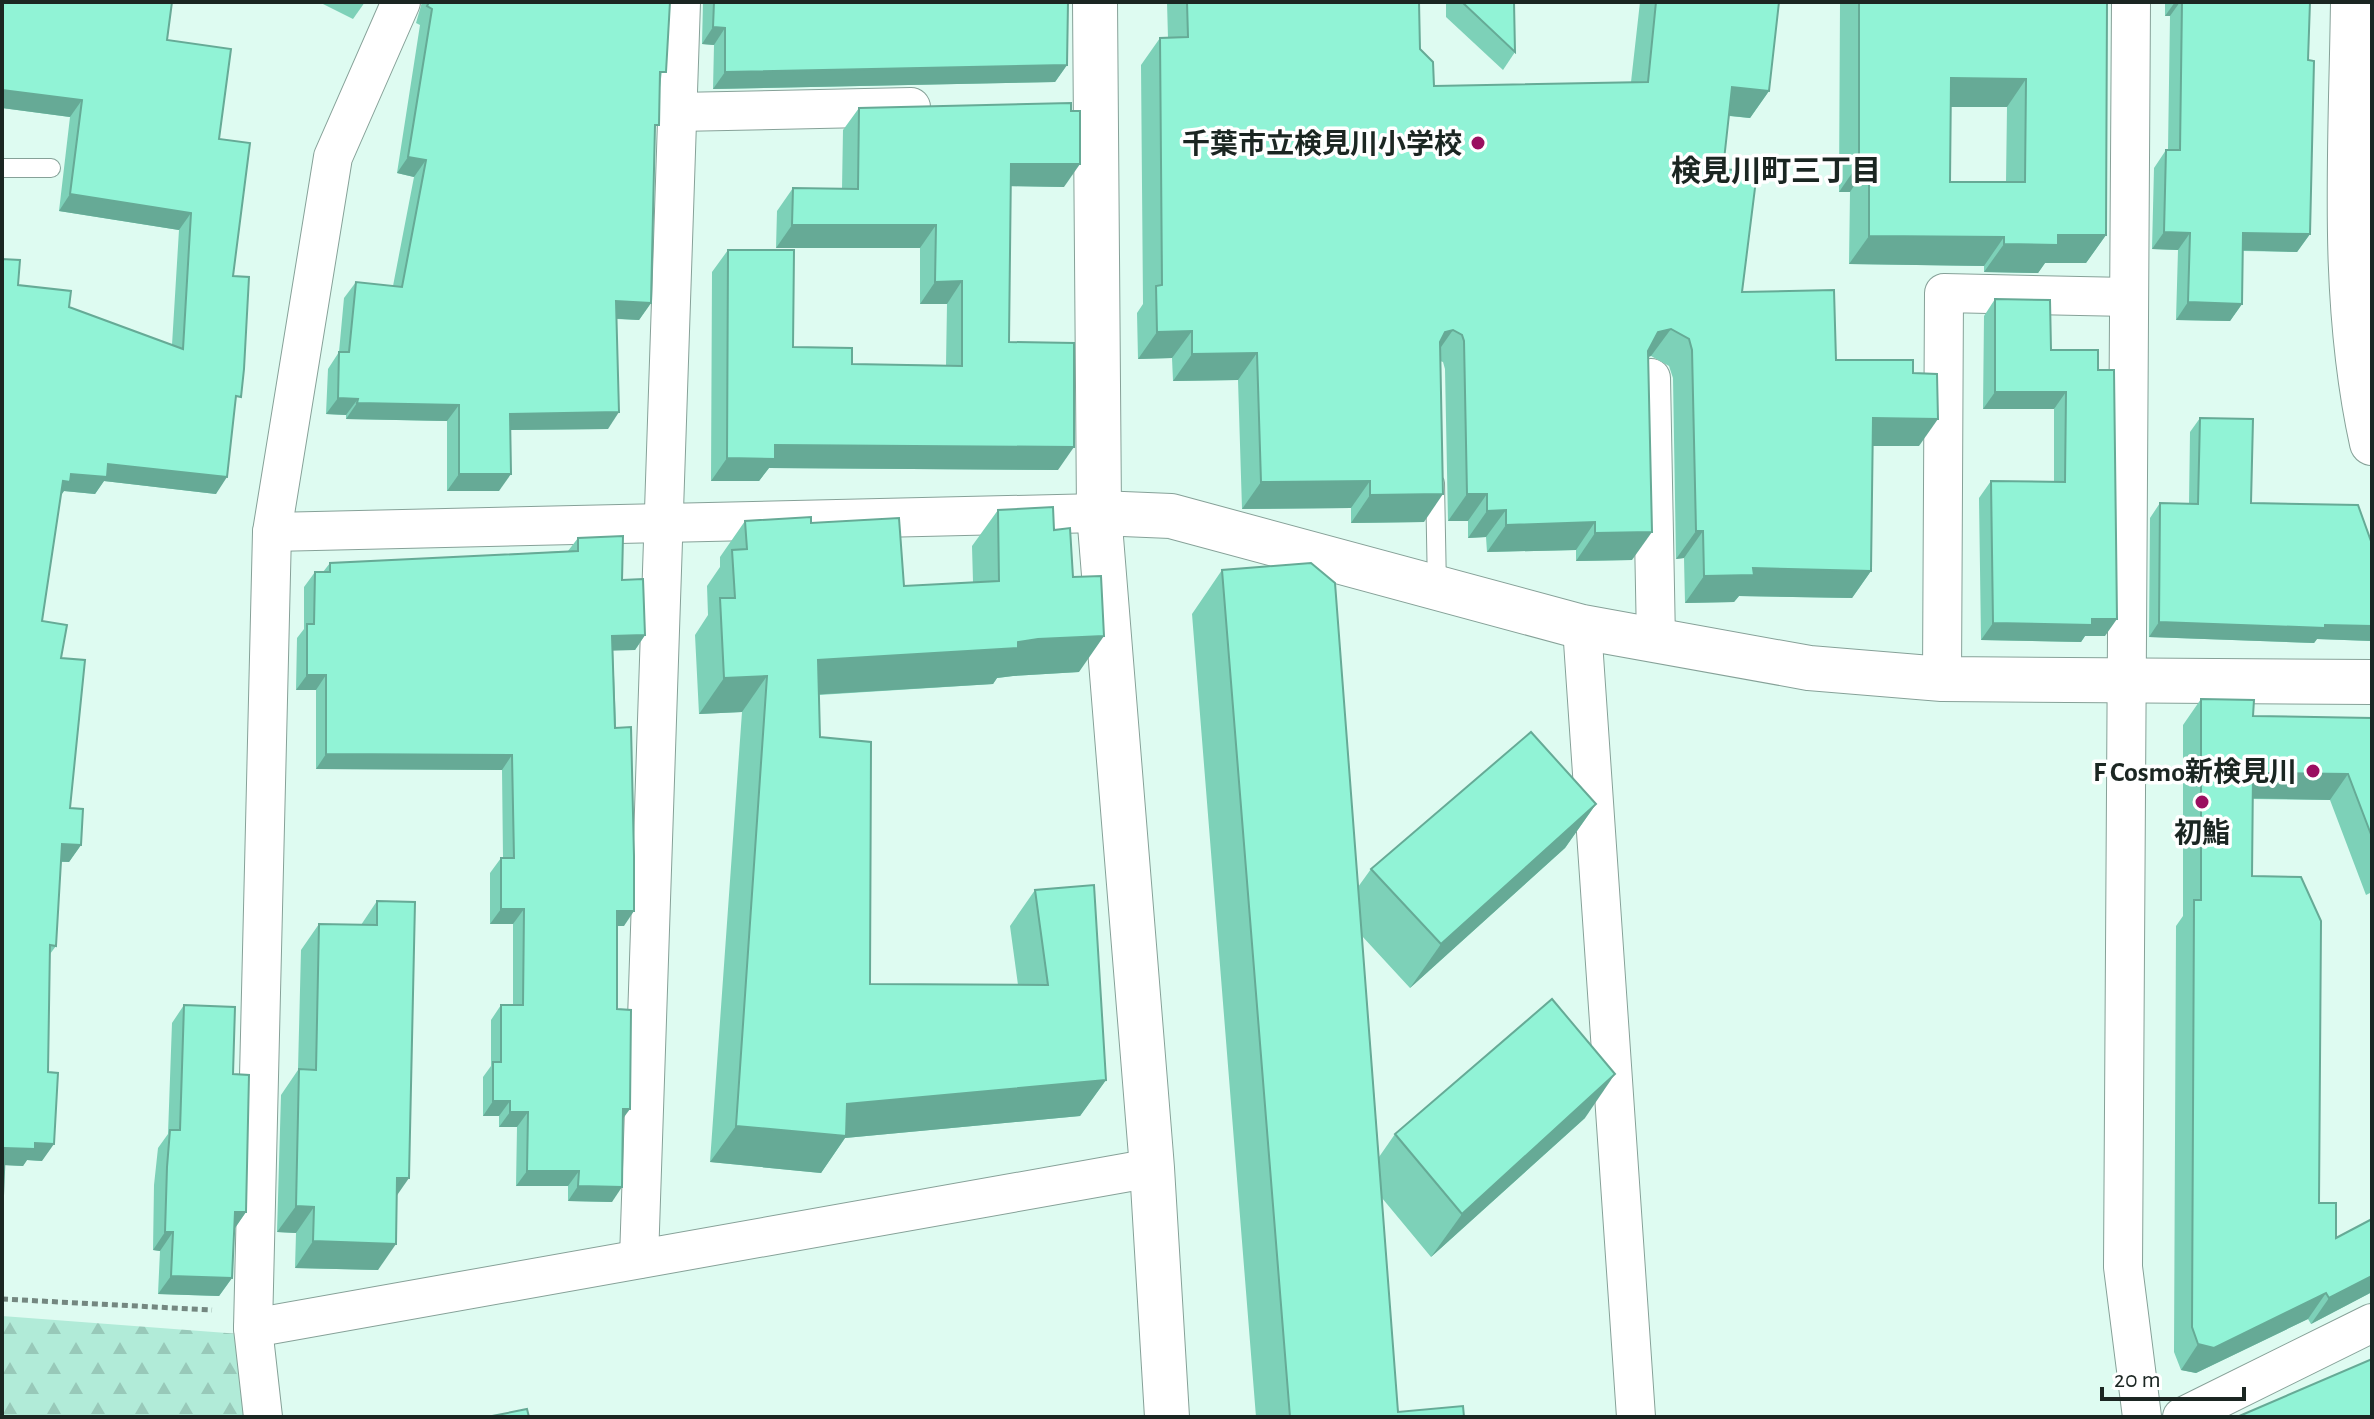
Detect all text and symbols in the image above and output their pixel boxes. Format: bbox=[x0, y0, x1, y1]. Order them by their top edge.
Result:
place label: 千葉市立検見川小学校 bbox=[1182, 129, 1462, 159]
marker: 千葉市立検見川小学校 bbox=[1469, 134, 1487, 152]
district label: 検見川町三丁目 bbox=[1671, 155, 1881, 187]
place label: F Cosmo新検見川 bbox=[2093, 757, 2297, 787]
marker: F Cosmo新検見川 bbox=[2304, 762, 2322, 780]
marker: 初鮨 bbox=[2193, 793, 2211, 811]
place label: 初鮨 bbox=[2174, 818, 2230, 848]
scale bar bbox=[2102, 1351, 2244, 1401]
text: 20 m bbox=[2114, 1368, 2161, 1392]

